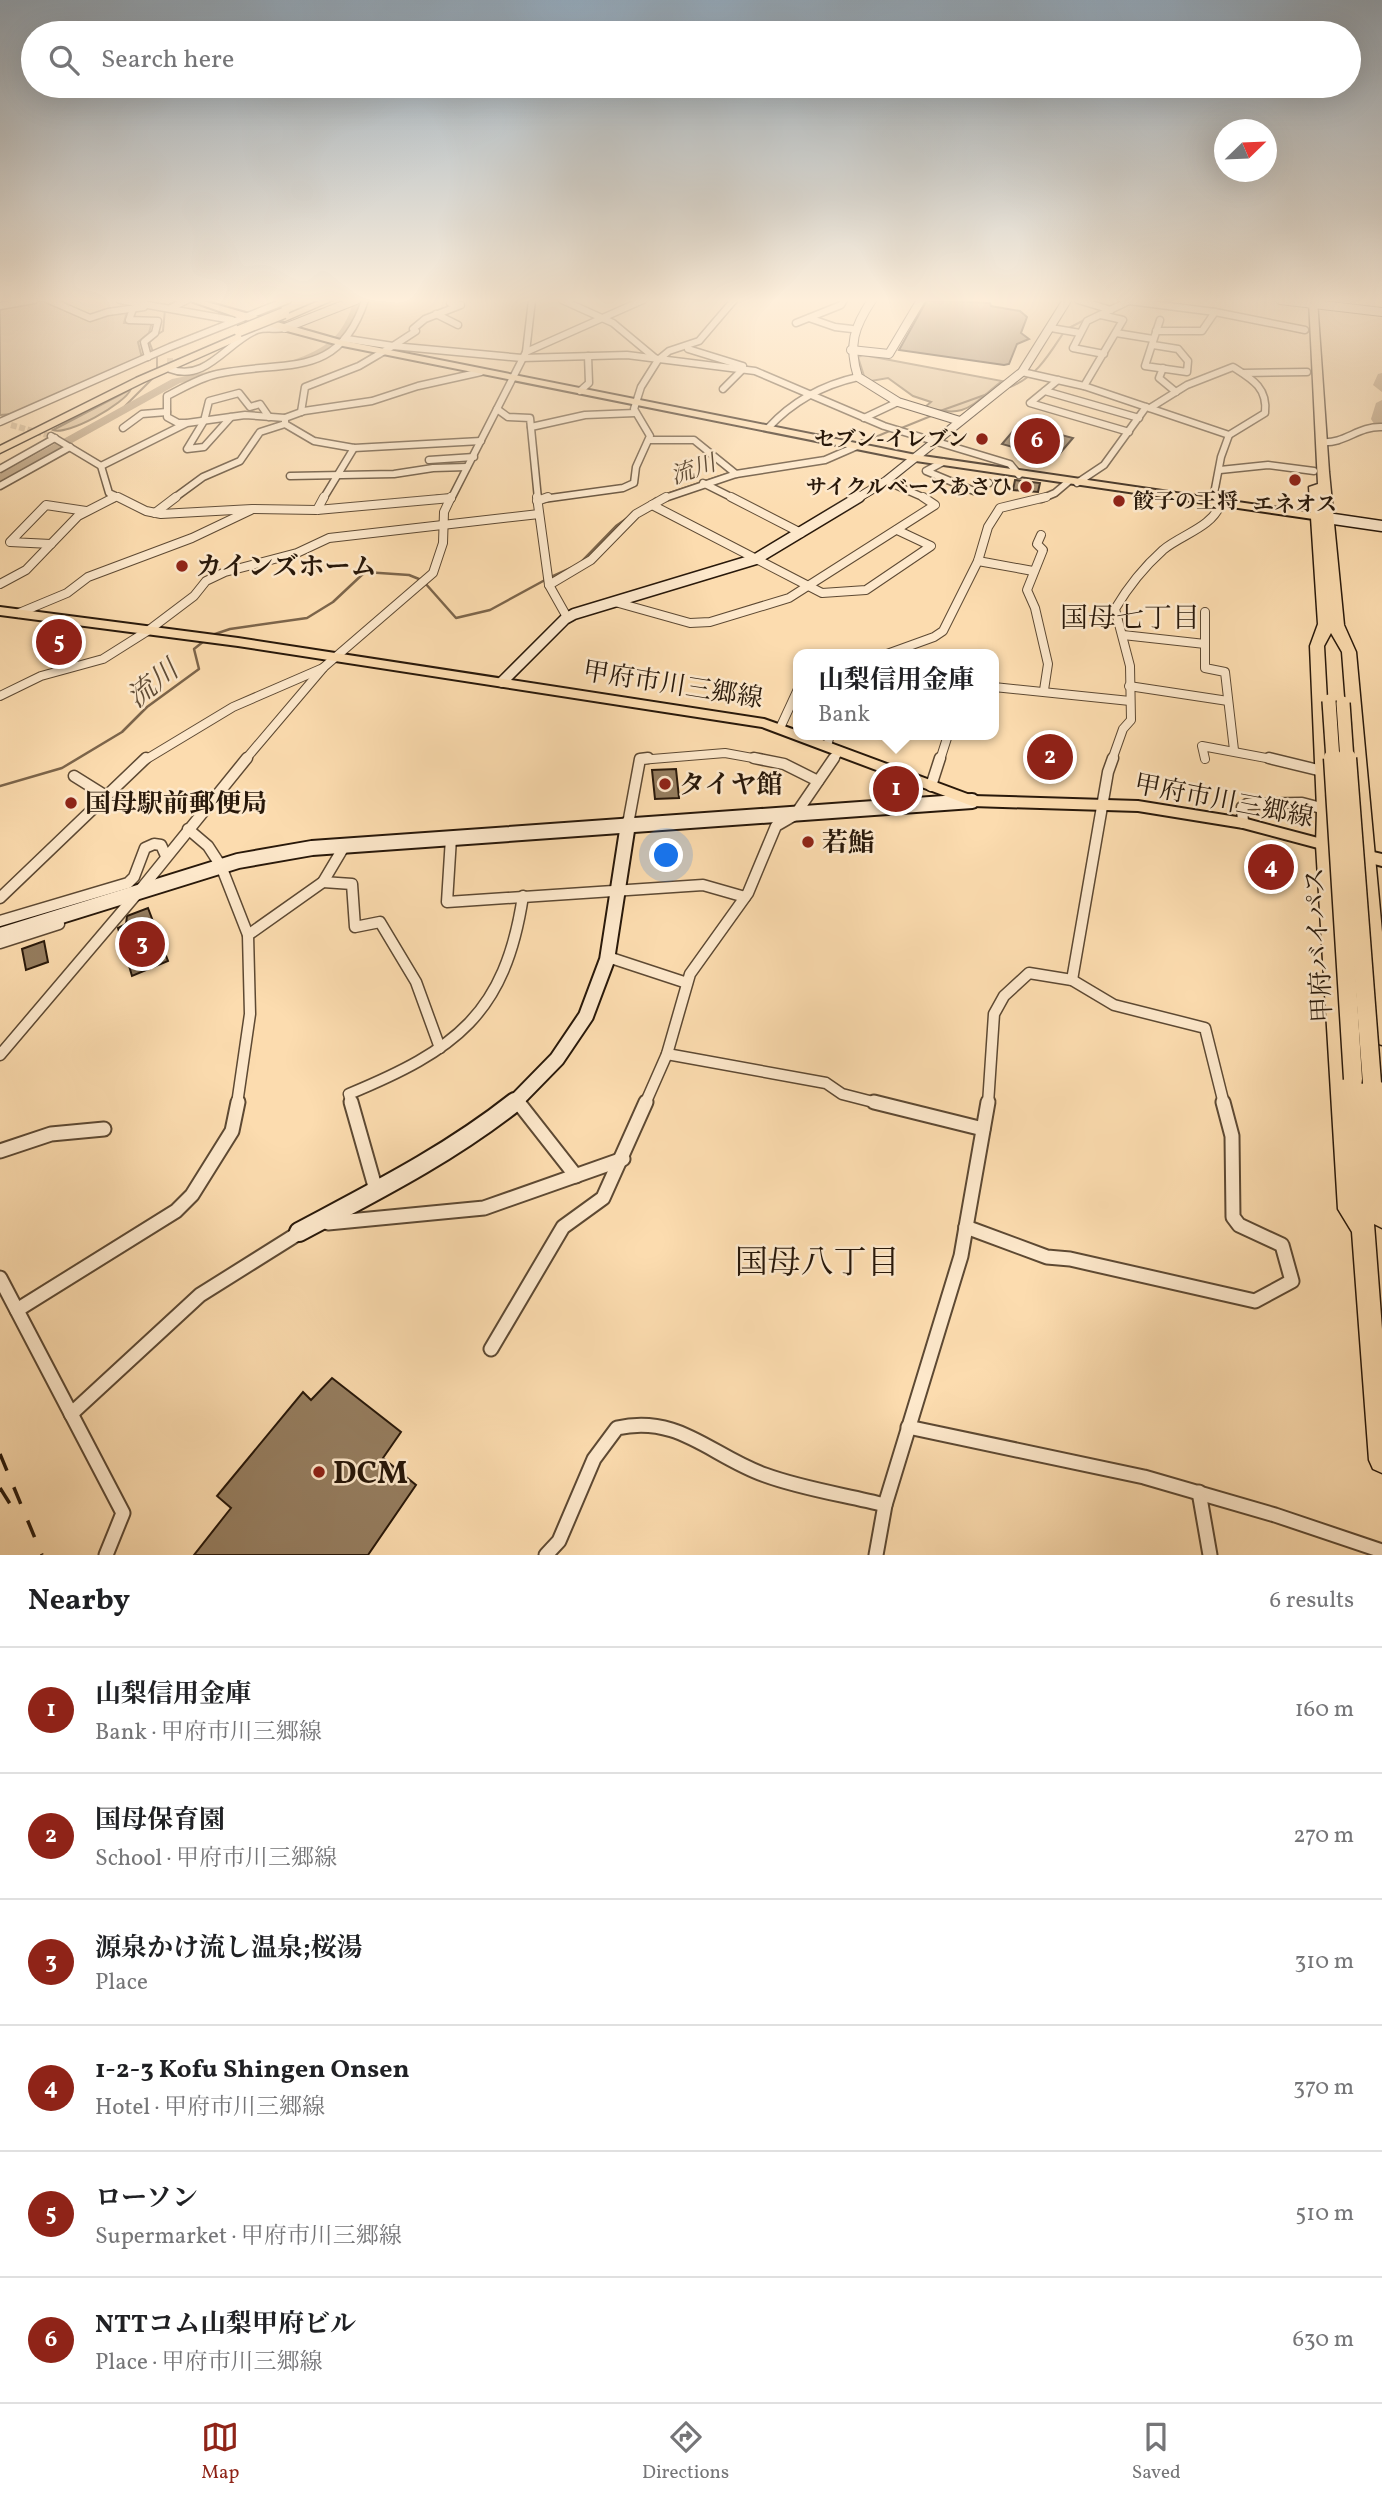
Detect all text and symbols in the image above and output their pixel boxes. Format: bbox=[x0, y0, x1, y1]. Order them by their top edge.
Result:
search box bbox=[21, 21, 1361, 98]
icon: search bbox=[45, 41, 83, 79]
text: Search here bbox=[101, 42, 234, 78]
north arrow bbox=[1214, 119, 1277, 182]
pin: 6 bbox=[1014, 415, 1060, 467]
place label: セブン-イレブン bbox=[814, 426, 968, 455]
marker: セブン-イレブン bbox=[974, 431, 990, 447]
water label: 流川 bbox=[667, 447, 723, 494]
marker: エネオス bbox=[1287, 472, 1303, 488]
place label: サイクルベースあさひ bbox=[806, 474, 1012, 503]
marker: サイクルベースあさひ bbox=[1018, 479, 1034, 495]
place label: 餃子の王将 bbox=[1133, 488, 1238, 517]
place label: エネオス bbox=[1253, 491, 1337, 520]
marker: 餃子の王将 bbox=[1111, 493, 1127, 509]
place label: カインズホーム bbox=[196, 550, 376, 586]
marker: カインズホーム bbox=[174, 558, 190, 574]
district label: 国母七丁目 bbox=[1060, 600, 1200, 639]
pin: 5 bbox=[36, 616, 82, 668]
popup bbox=[793, 649, 999, 740]
water label: 流川 bbox=[120, 650, 190, 718]
street label: 甲府市川三郷線 bbox=[580, 654, 765, 718]
text: 山梨信用金庫 bbox=[818, 663, 974, 699]
text: Bank bbox=[818, 699, 870, 731]
pin: 2 bbox=[1027, 731, 1073, 783]
pin: 1 bbox=[873, 763, 919, 815]
street label: 甲府市川三郷線 bbox=[1131, 767, 1316, 837]
place label: タイヤ館 bbox=[679, 768, 782, 804]
marker: タイヤ館 bbox=[657, 776, 673, 792]
place label: 国母駅前郵便局 bbox=[85, 787, 267, 823]
marker: 国母駅前郵便局 bbox=[63, 795, 79, 811]
place label: 若鮨 bbox=[822, 826, 874, 862]
marker: 若鮨 bbox=[800, 834, 816, 850]
your location bbox=[649, 838, 683, 872]
pin: 4 bbox=[1248, 841, 1294, 893]
street label: 甲府バイパス bbox=[1298, 866, 1342, 1023]
pin: 3 bbox=[119, 918, 165, 970]
district label: 国母八丁目 bbox=[735, 1242, 900, 1288]
place label: DCM bbox=[333, 1453, 408, 1497]
marker: DCM bbox=[311, 1464, 327, 1480]
text: Nearby bbox=[28, 1580, 130, 1622]
text: 6 results bbox=[1270, 1585, 1354, 1617]
text: 山梨信用金庫 bbox=[95, 1677, 251, 1713]
text: 1 bbox=[46, 1694, 56, 1726]
text: 160 m bbox=[1295, 1694, 1354, 1726]
text: Bank · 甲府市川三郷線 bbox=[95, 1717, 322, 1749]
text: 国母保育園 bbox=[95, 1803, 225, 1839]
text: 2 bbox=[45, 1820, 57, 1852]
text: 270 m bbox=[1293, 1820, 1354, 1852]
text: School · 甲府市川三郷線 bbox=[95, 1843, 337, 1875]
text: 源泉かけ流し温泉;桜湯 bbox=[95, 1931, 363, 1967]
text: 3 bbox=[45, 1946, 57, 1978]
text: 310 m bbox=[1294, 1946, 1354, 1978]
text: Place bbox=[95, 1967, 148, 1999]
text: 1-2-3 Kofu Shingen Onsen bbox=[95, 2052, 410, 2088]
text: 4 bbox=[44, 2072, 58, 2104]
text: 370 m bbox=[1293, 2072, 1354, 2104]
text: Hotel · 甲府市川三郷線 bbox=[95, 2092, 325, 2124]
text: ローソン bbox=[95, 2181, 198, 2217]
text: 5 bbox=[45, 2198, 57, 2230]
text: 510 m bbox=[1295, 2198, 1354, 2230]
text: Supermarket · 甲府市川三郷線 bbox=[95, 2221, 402, 2253]
text: NTTコム山梨甲府ビル bbox=[95, 2307, 356, 2343]
text: 6 bbox=[45, 2324, 57, 2356]
text: 630 m bbox=[1293, 2324, 1354, 2356]
text: Place · 甲府市川三郷線 bbox=[95, 2347, 323, 2379]
tab: Map bbox=[201, 2418, 239, 2486]
tab: Directions bbox=[642, 2418, 729, 2486]
tab: Saved bbox=[1132, 2418, 1181, 2486]

